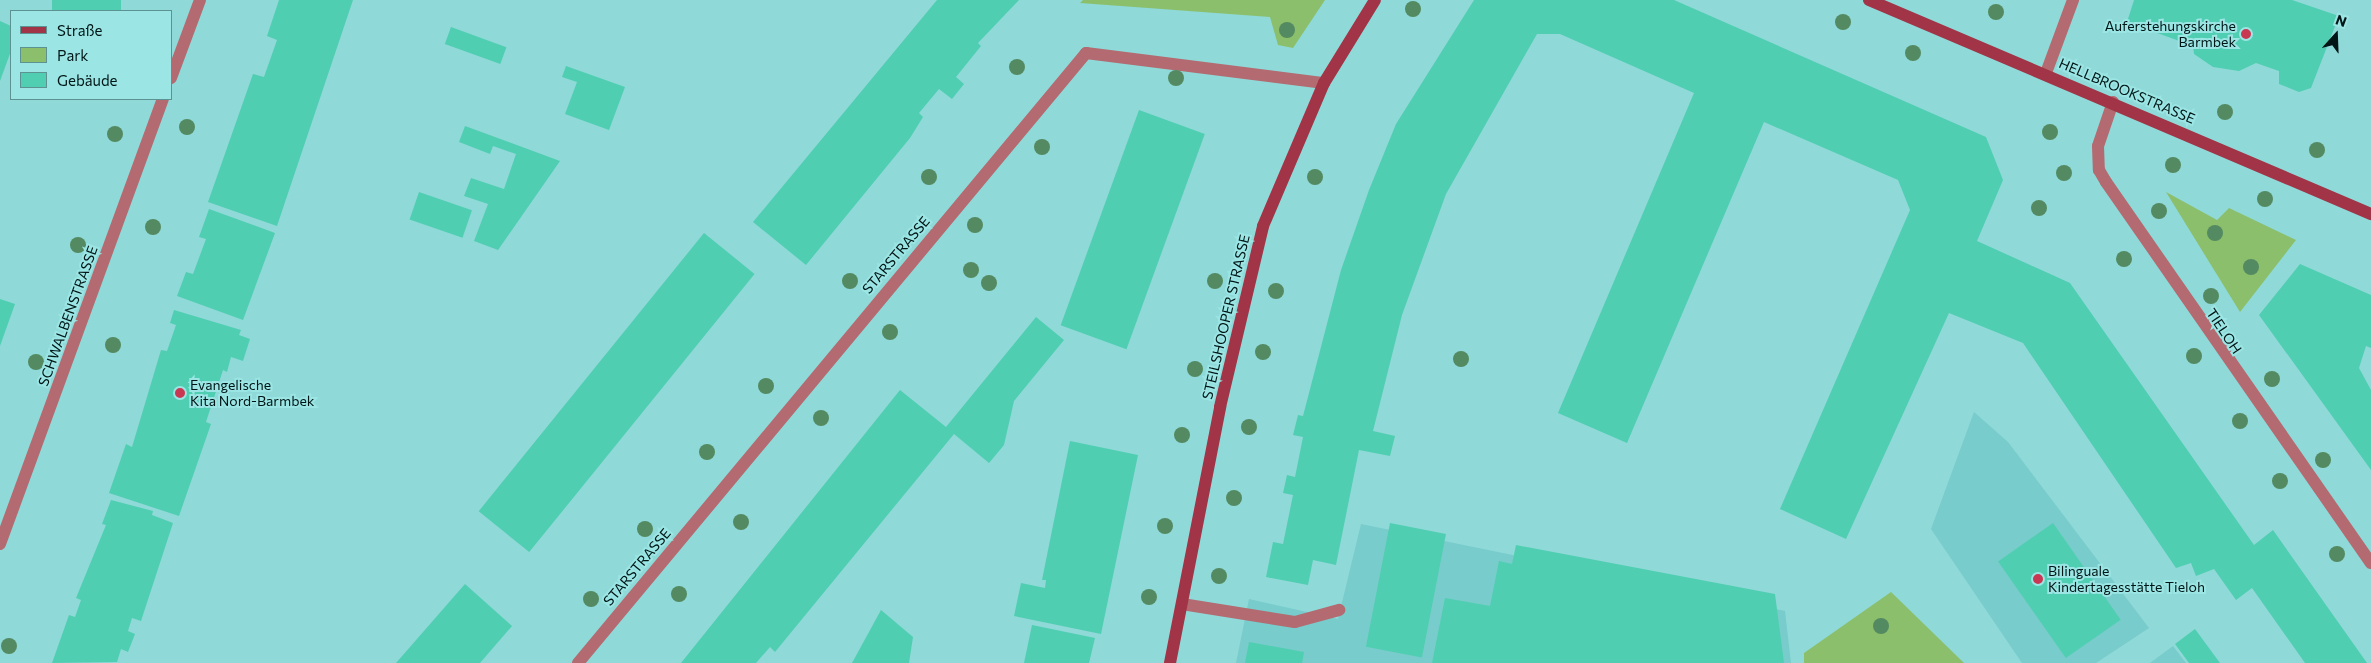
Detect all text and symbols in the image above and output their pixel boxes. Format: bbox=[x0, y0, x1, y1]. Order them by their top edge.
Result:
legend bbox=[10, 10, 172, 100]
north arrow bbox=[2311, 10, 2361, 60]
text: N bbox=[2333, 11, 2349, 30]
place label: Auferstehungskirche Barmbek bbox=[2105, 18, 2236, 50]
text: Straße bbox=[57, 21, 103, 39]
marker: Auferstehungskirche Barmbek bbox=[2240, 28, 2252, 40]
text: Park bbox=[57, 46, 88, 64]
street label: HELLBROOKSTRASSE bbox=[2056, 55, 2198, 127]
text: Gebäude bbox=[57, 71, 118, 89]
street label: STARSTRASSE bbox=[859, 213, 933, 297]
street label: STEILSHOOPER STRASSE bbox=[1199, 233, 1253, 401]
street label: SCHWALBENSTRASSE bbox=[35, 244, 101, 388]
street label: TIELOH bbox=[2203, 305, 2245, 357]
place label: Evangelische Kita Nord-Barmbek bbox=[190, 377, 314, 410]
marker: Evangelische Kita Nord-Barmbek bbox=[174, 387, 186, 399]
street label: STARSTRASSE bbox=[600, 525, 674, 609]
place label: Bilinguale Kindertagesstätte Tieloh bbox=[2048, 563, 2205, 596]
marker: Bilinguale Kindertagesstätte Tieloh bbox=[2032, 573, 2044, 585]

